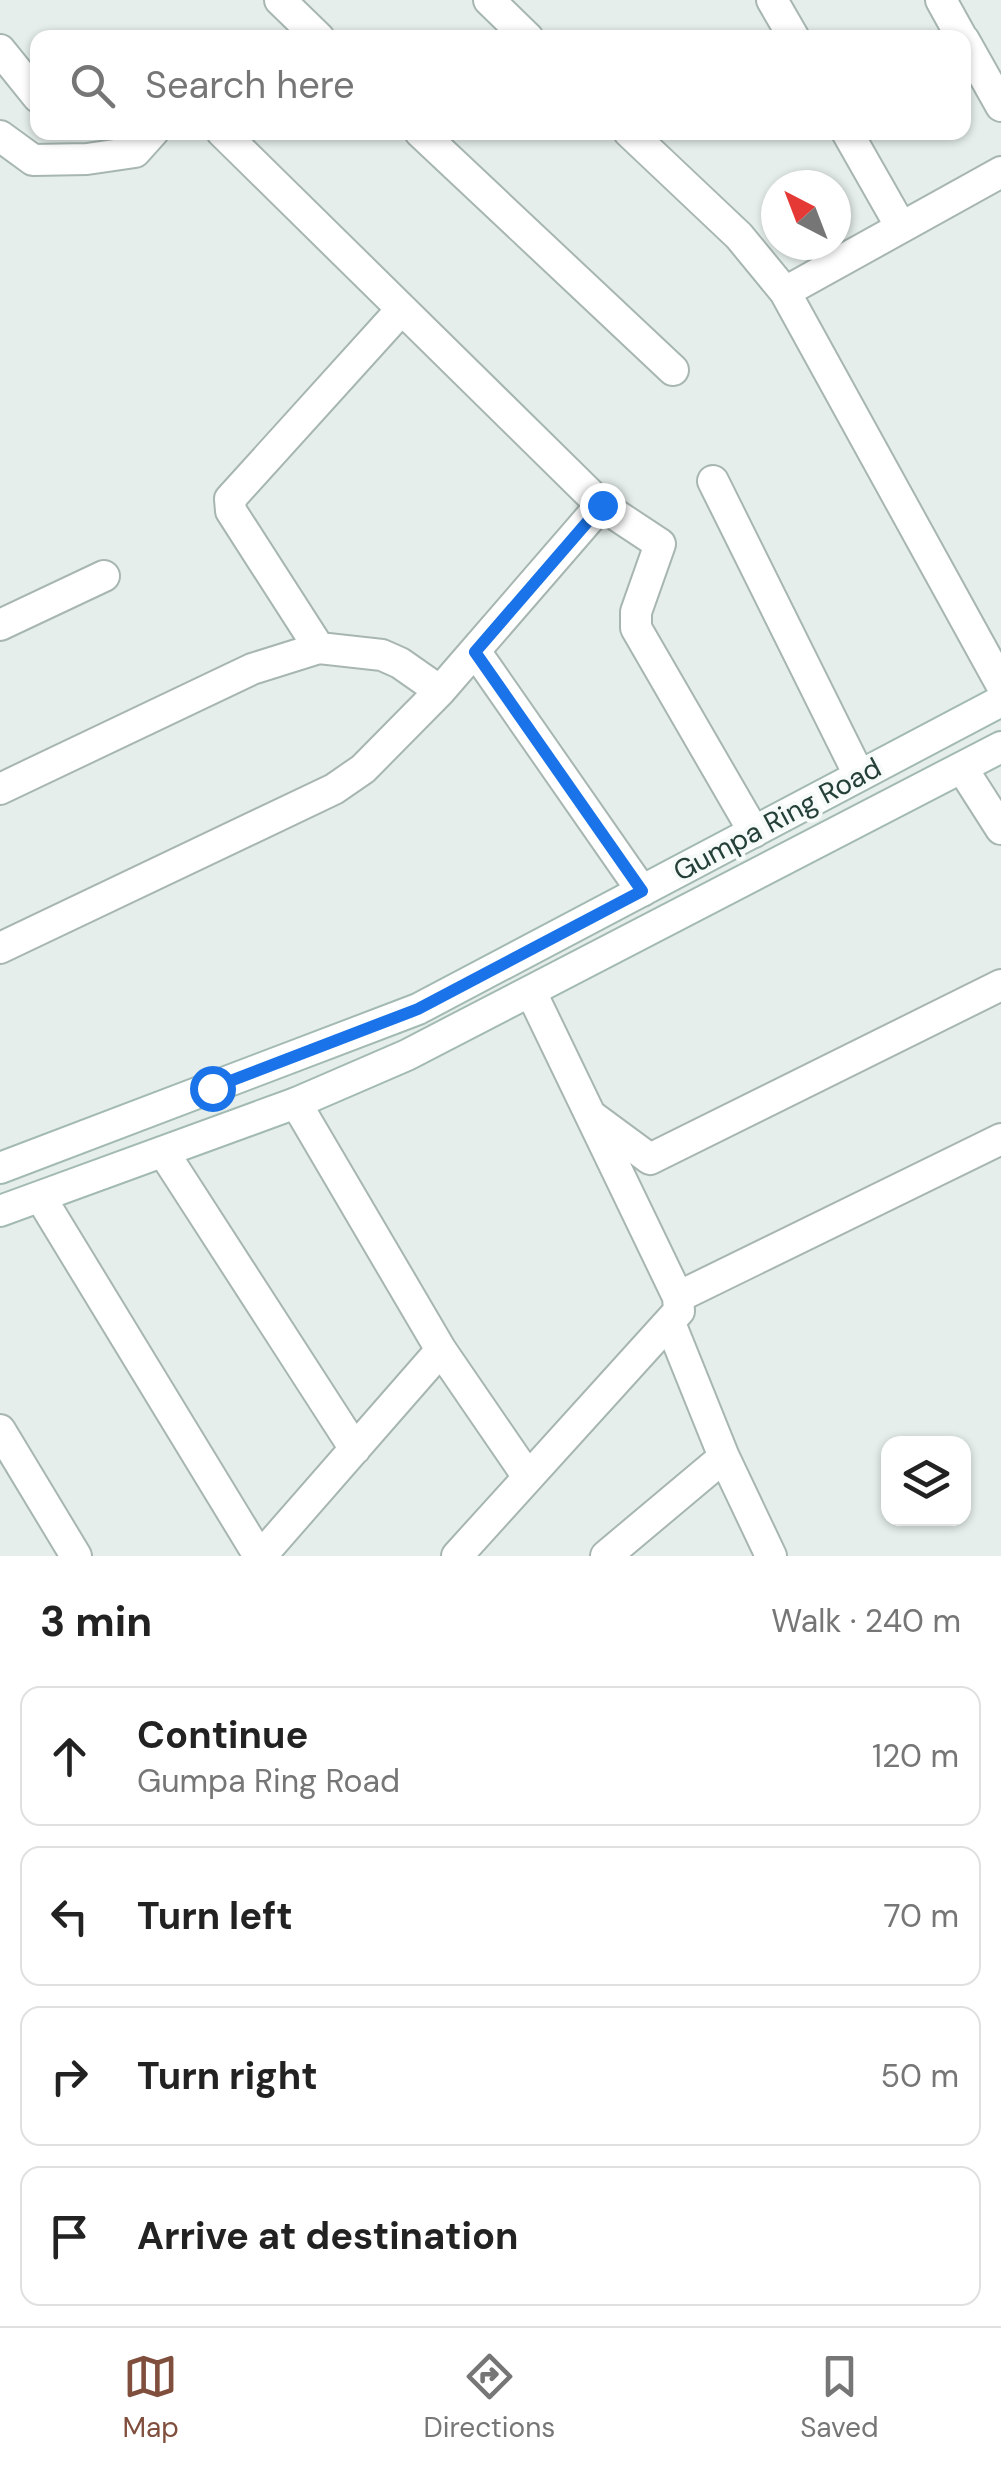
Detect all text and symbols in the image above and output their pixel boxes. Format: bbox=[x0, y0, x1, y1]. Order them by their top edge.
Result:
search box bbox=[30, 30, 971, 140]
icon: search bbox=[65, 58, 120, 113]
text: Search here bbox=[145, 60, 355, 110]
north arrow bbox=[761, 170, 851, 260]
route end bbox=[580, 483, 626, 529]
street label: Gumpa Ring Road bbox=[667, 749, 888, 890]
route start bbox=[190, 1066, 236, 1112]
map controls bbox=[881, 1436, 971, 1526]
button: layers bbox=[881, 1436, 971, 1526]
text: 3 min bbox=[40, 1594, 152, 1649]
text: Walk · 240 m bbox=[771, 1600, 961, 1642]
text: Continue bbox=[137, 1710, 308, 1760]
icon: ahead bbox=[42, 1729, 97, 1784]
text: 120 m bbox=[872, 1735, 959, 1777]
text: Gumpa Ring Road bbox=[137, 1760, 400, 1802]
icon: left bbox=[42, 1889, 97, 1944]
text: Turn left bbox=[137, 1891, 293, 1941]
text: 70 m bbox=[883, 1895, 959, 1937]
icon: right bbox=[42, 2049, 97, 2104]
text: Turn right bbox=[137, 2051, 318, 2101]
text: 50 m bbox=[881, 2055, 959, 2097]
icon: arrive bbox=[42, 2209, 97, 2264]
text: Arrive at destination bbox=[137, 2211, 519, 2261]
tab: Map bbox=[122, 2349, 179, 2446]
tab: Directions bbox=[424, 2349, 555, 2446]
tab: Saved bbox=[800, 2349, 879, 2446]

